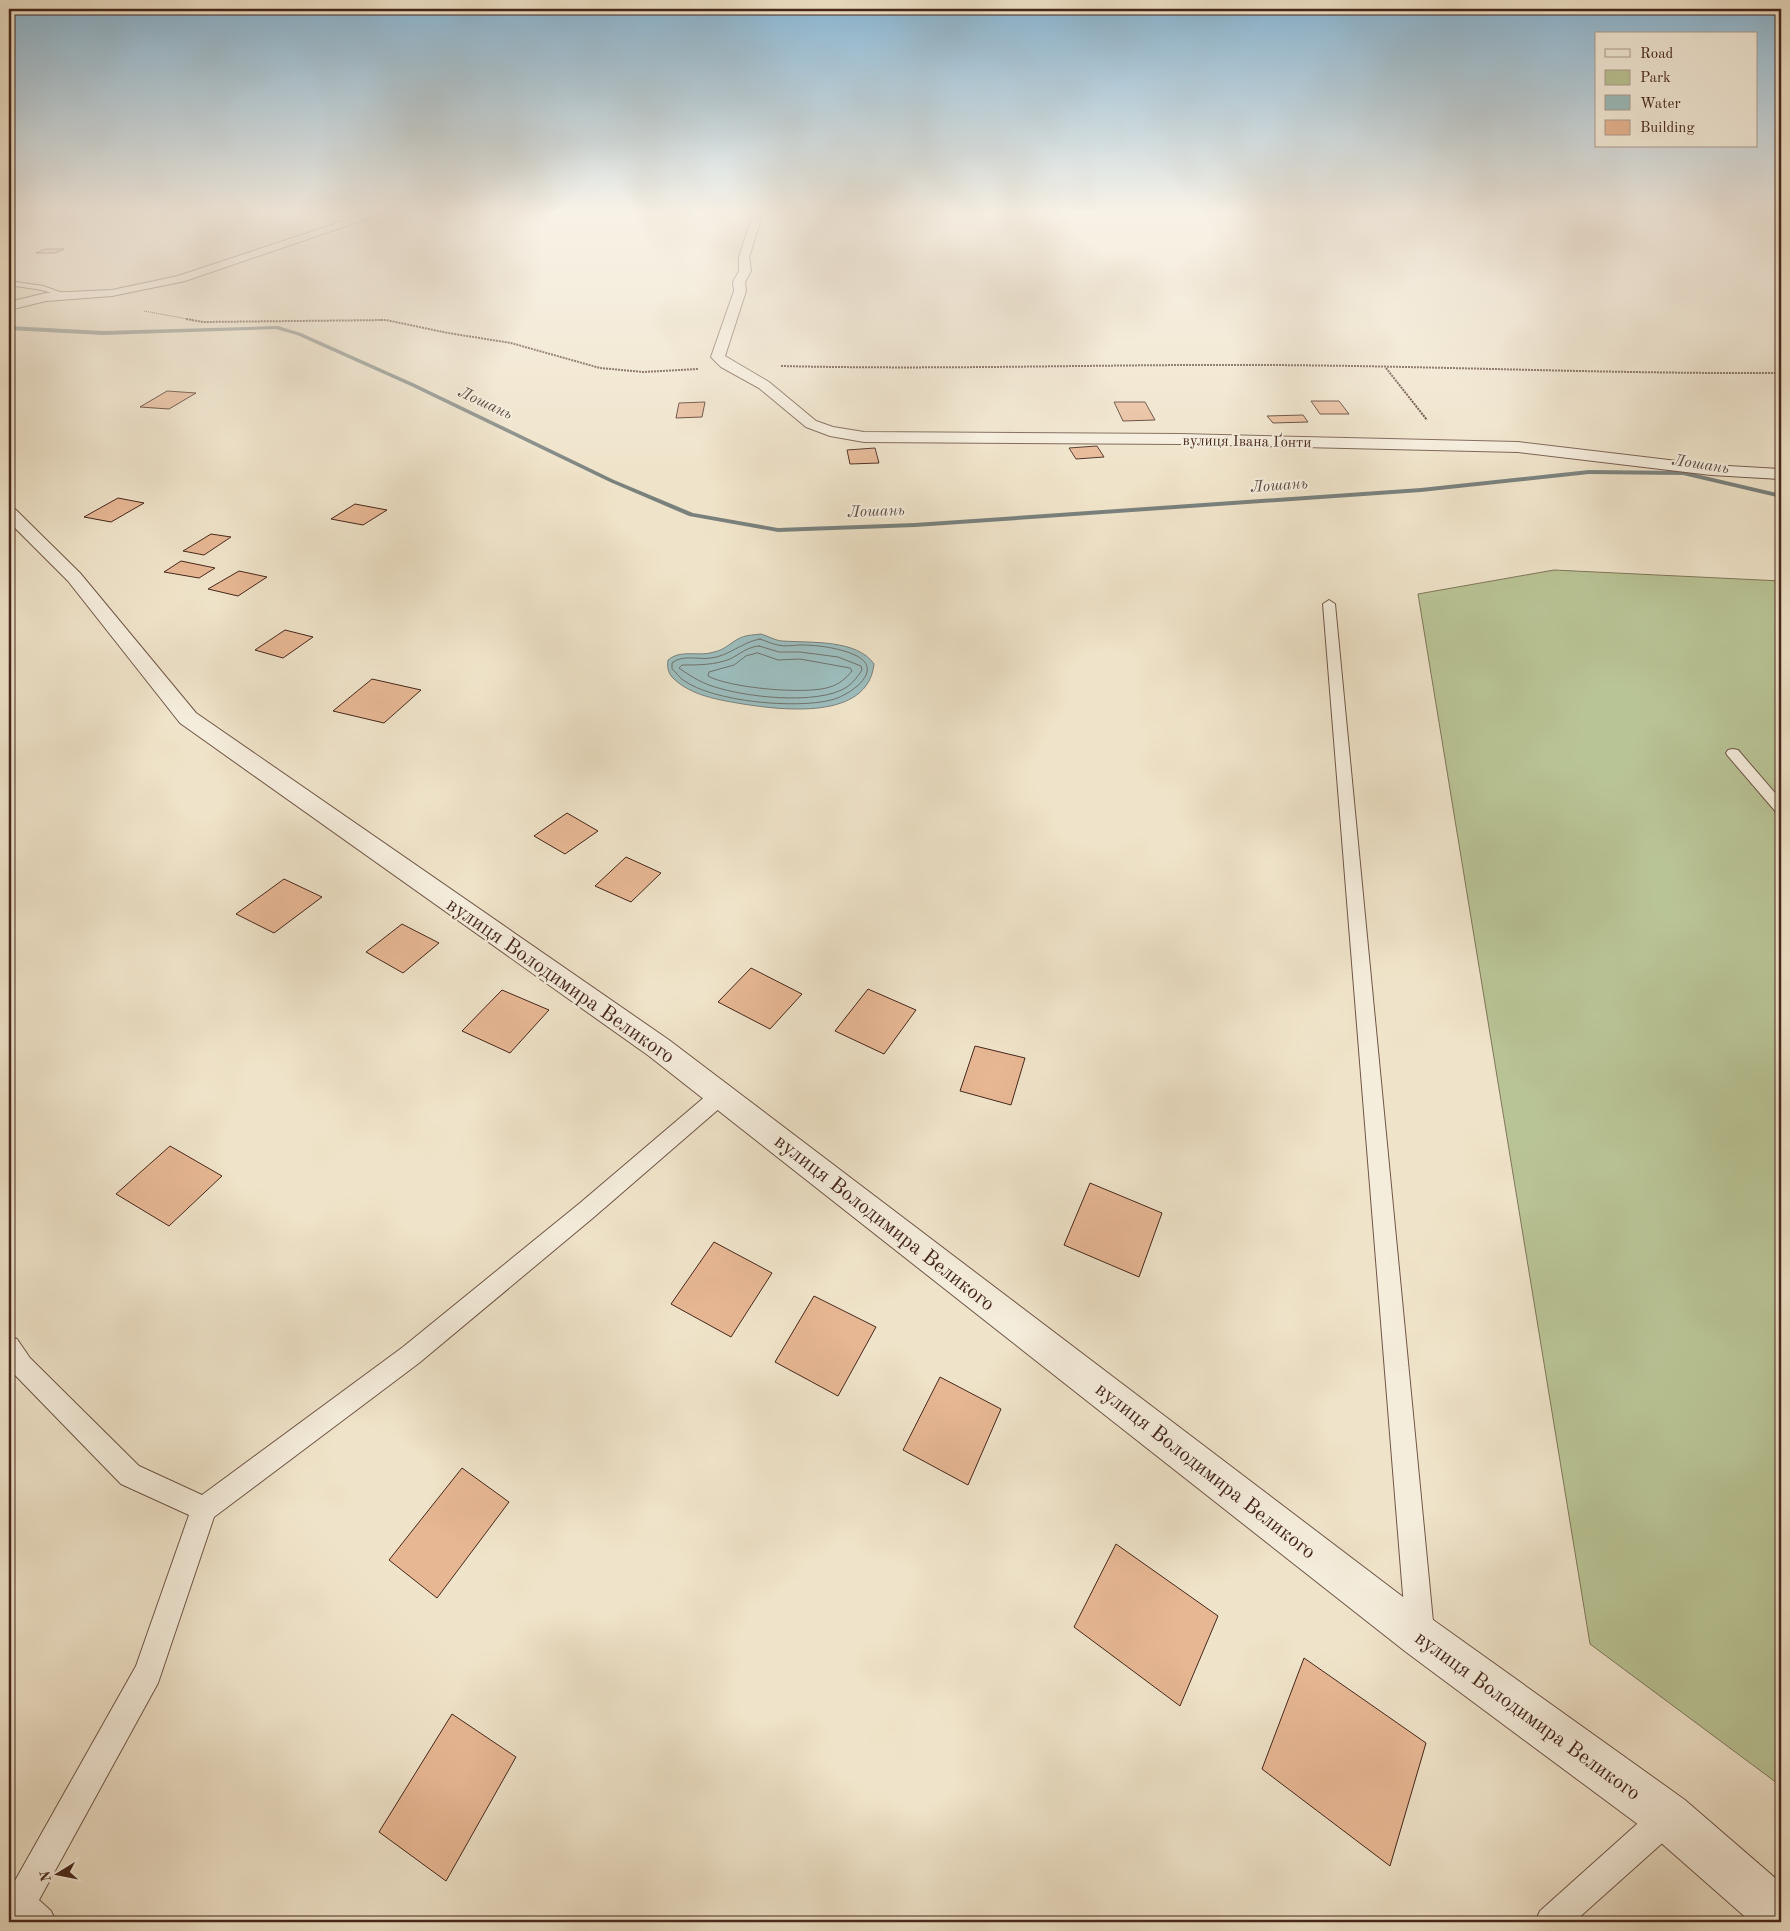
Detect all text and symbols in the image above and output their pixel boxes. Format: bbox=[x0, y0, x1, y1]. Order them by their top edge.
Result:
legend bbox=[1595, 32, 1758, 148]
text: Road bbox=[1640, 47, 1674, 62]
text: Park bbox=[1640, 71, 1671, 86]
text: Water bbox=[1640, 97, 1681, 112]
text: Building bbox=[1640, 121, 1695, 136]
water label: Лошань bbox=[456, 384, 515, 423]
street label: вулиця Івана Ґонти bbox=[1183, 430, 1311, 451]
water label: Лошань bbox=[1671, 453, 1730, 477]
water label: Лошань bbox=[1250, 476, 1308, 496]
water label: Лошань bbox=[847, 503, 905, 521]
street label: вулиця Володимира Великого bbox=[442, 894, 678, 1068]
street label: вулиця Володимира Великого bbox=[770, 1131, 998, 1316]
street label: вулиця Володимира Великого bbox=[1091, 1379, 1319, 1564]
street label: вулиця Володимира Великого bbox=[1410, 1627, 1644, 1805]
north arrow bbox=[32, 1848, 82, 1898]
text: N bbox=[38, 1869, 54, 1883]

